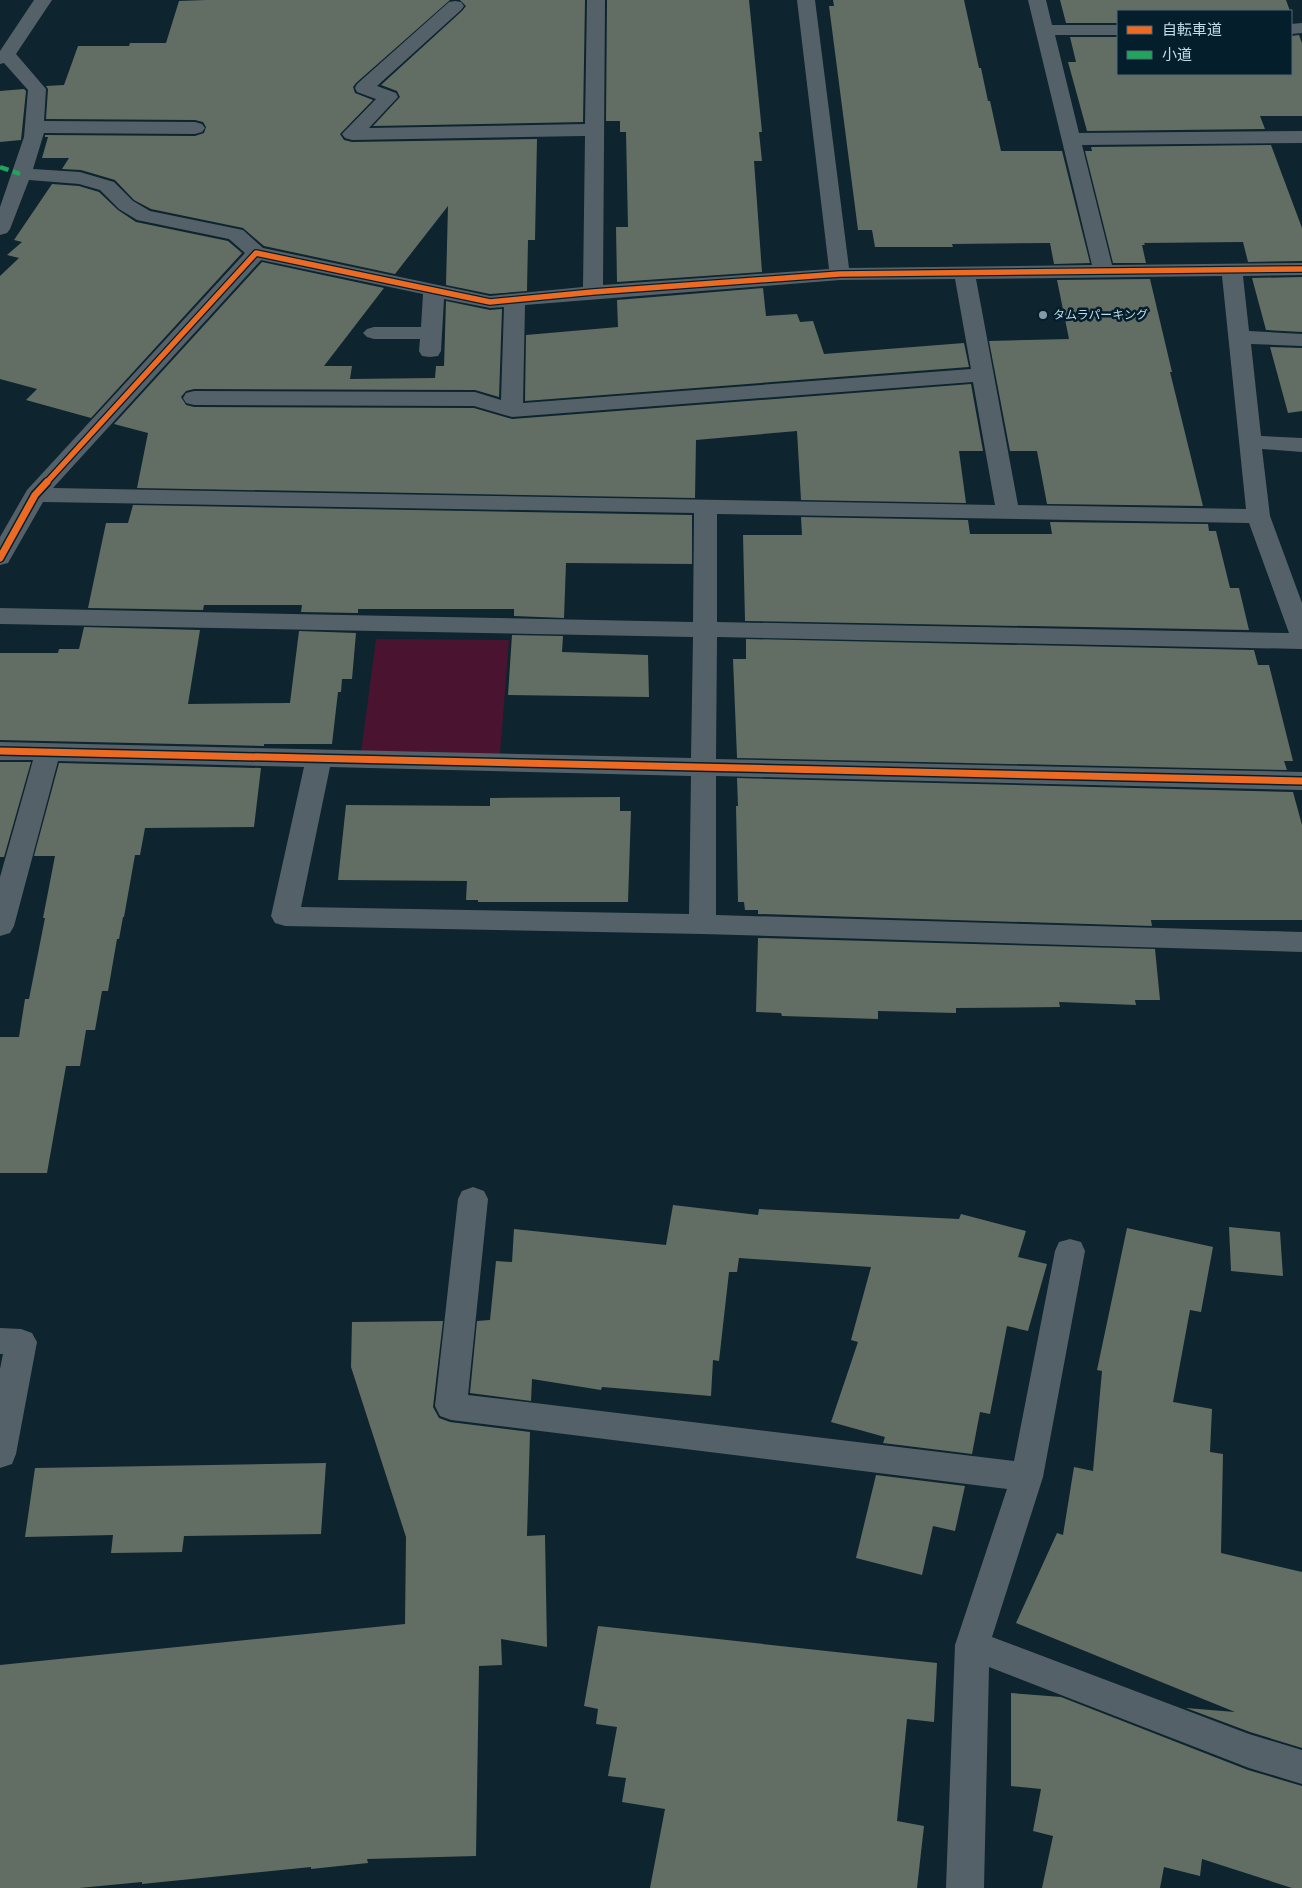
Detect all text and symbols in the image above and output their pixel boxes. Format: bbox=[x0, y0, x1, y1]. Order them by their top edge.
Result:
legend bbox=[1117, 10, 1292, 75]
text: 自転車道 bbox=[1162, 21, 1222, 39]
text: 小道 bbox=[1162, 46, 1192, 64]
place label: タムラパーキング bbox=[1053, 308, 1148, 322]
marker: タムラパーキング bbox=[1037, 309, 1049, 321]

